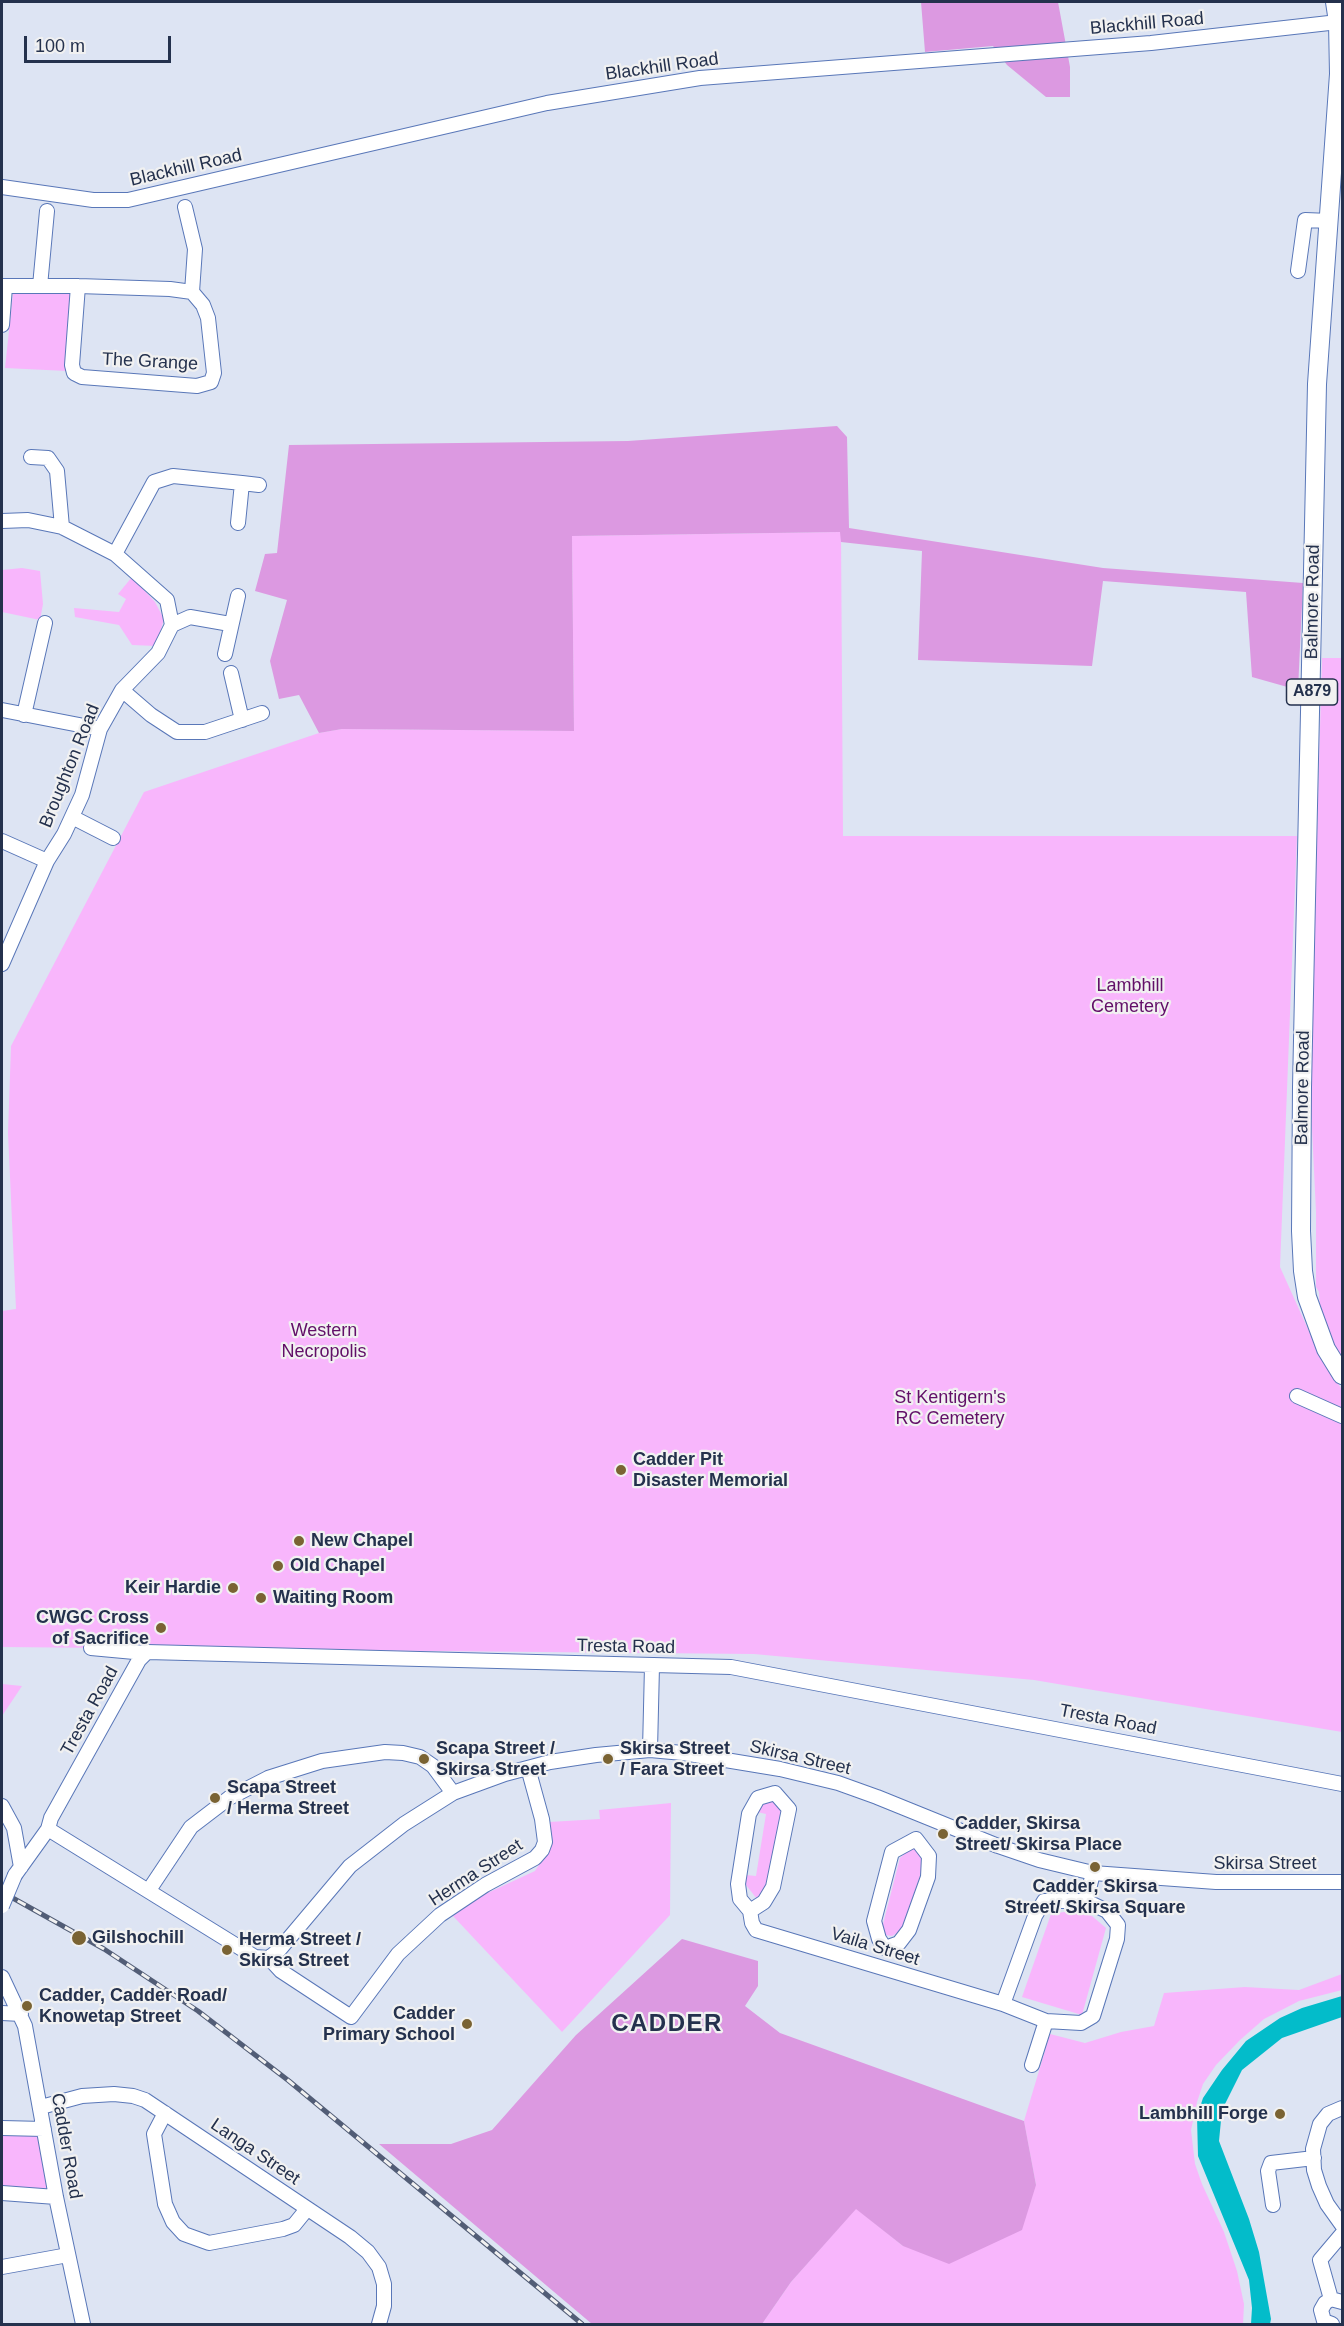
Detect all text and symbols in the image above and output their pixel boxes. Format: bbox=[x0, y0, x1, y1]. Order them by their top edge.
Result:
street label: Blackhill Road bbox=[1089, 8, 1205, 40]
scale bar bbox=[27, 24, 174, 62]
text: 100 m bbox=[35, 36, 85, 56]
street label: Blackhill Road bbox=[604, 48, 720, 86]
street label: Blackhill Road bbox=[128, 145, 244, 191]
street label: The Grange bbox=[101, 349, 199, 375]
street label: Balmore Road bbox=[1301, 544, 1325, 660]
road number: A879 bbox=[1286, 679, 1338, 705]
street label: Broughton Road bbox=[35, 701, 105, 831]
park label: Lambhill Cemetery bbox=[1091, 975, 1169, 1018]
street label: Balmore Road bbox=[1291, 1030, 1315, 1146]
park label: Western Necropolis bbox=[281, 1320, 367, 1362]
park label: St Kentigern's RC Cemetery bbox=[894, 1387, 1006, 1430]
place label: Cadder Pit Disaster Memorial bbox=[633, 1449, 788, 1492]
marker: Cadder Pit Disaster Memorial bbox=[614, 1463, 628, 1477]
place label: New Chapel bbox=[311, 1530, 413, 1552]
marker: New Chapel bbox=[292, 1534, 306, 1548]
place label: Old Chapel bbox=[290, 1555, 385, 1577]
marker: Old Chapel bbox=[271, 1559, 285, 1573]
place label: Keir Hardie bbox=[125, 1577, 221, 1599]
marker: Keir Hardie bbox=[226, 1581, 240, 1595]
place label: Waiting Room bbox=[273, 1587, 393, 1609]
marker: Waiting Room bbox=[254, 1591, 268, 1605]
place label: CWGC Cross of Sacrifice bbox=[36, 1607, 149, 1650]
marker: CWGC Cross of Sacrifice bbox=[154, 1621, 168, 1635]
street label: Tresta Road bbox=[577, 1635, 675, 1659]
street label: Tresta Road bbox=[57, 1663, 123, 1759]
street label: Tresta Road bbox=[1058, 1700, 1158, 1740]
street label: Skirsa Street bbox=[747, 1736, 853, 1780]
place label: Scapa Street / Skirsa Street bbox=[436, 1738, 555, 1780]
place label: Skirsa Street / Fara Street bbox=[620, 1738, 730, 1780]
marker: Scapa Street / Skirsa Street bbox=[417, 1752, 431, 1766]
marker: Skirsa Street / Fara Street bbox=[601, 1752, 615, 1766]
place label: Scapa Street / Herma Street bbox=[227, 1777, 349, 1820]
marker: Scapa Street / Herma Street bbox=[208, 1791, 222, 1805]
place label: Cadder, Skirsa Street/ Skirsa Place bbox=[955, 1813, 1122, 1856]
marker: Cadder, Skirsa Street/ Skirsa Place bbox=[936, 1827, 950, 1841]
street label: Herma Street bbox=[425, 1835, 527, 1911]
street label: Skirsa Street bbox=[1213, 1853, 1317, 1875]
marker: Cadder, Skirsa Street/ Skirsa Square bbox=[1088, 1860, 1102, 1874]
place label: Cadder, Skirsa Street/ Skirsa Square bbox=[1004, 1876, 1186, 1918]
street label: Vaila Street bbox=[828, 1923, 922, 1971]
place label: Gilshochill bbox=[92, 1927, 184, 1949]
marker: Gilshochill bbox=[70, 1929, 88, 1947]
place label: Herma Street / Skirsa Street bbox=[239, 1929, 361, 1972]
marker: Herma Street / Skirsa Street bbox=[220, 1943, 234, 1957]
place label: Cadder, Cadder Road/ Knowetap Street bbox=[39, 1985, 227, 2028]
marker: Cadder, Cadder Road/ Knowetap Street bbox=[20, 1999, 34, 2013]
place label: Cadder Primary School bbox=[323, 2003, 455, 2046]
district label: CADDER bbox=[611, 2010, 723, 2038]
marker: Cadder Primary School bbox=[460, 2017, 474, 2031]
street label: Cadder Road bbox=[46, 2091, 86, 2201]
place label: Lambhill Forge bbox=[1139, 2103, 1268, 2125]
marker: Lambhill Forge bbox=[1273, 2107, 1287, 2121]
street label: Langa Street bbox=[206, 2114, 304, 2190]

